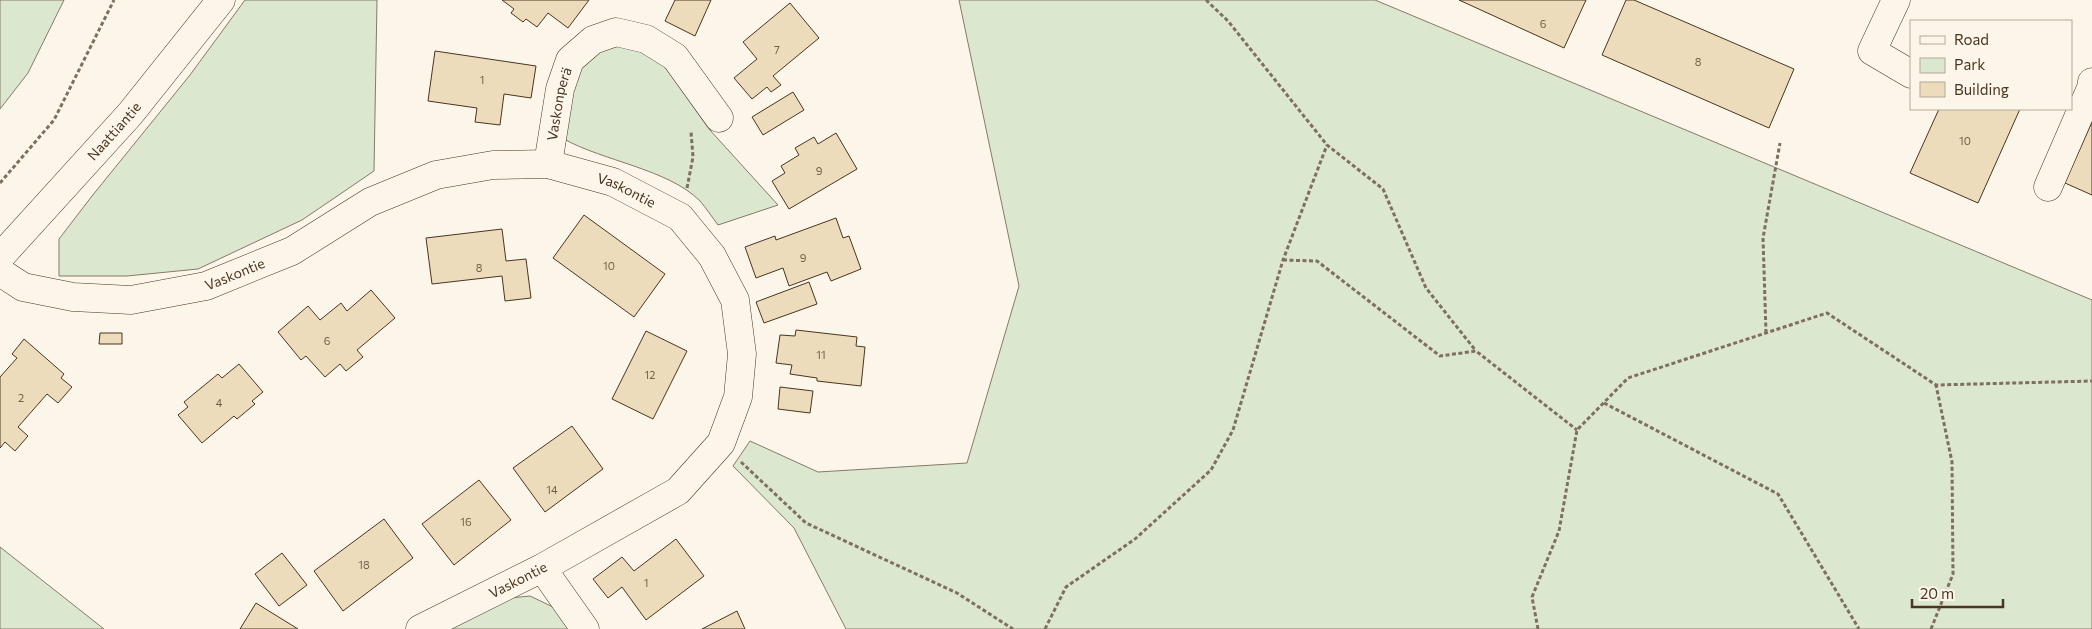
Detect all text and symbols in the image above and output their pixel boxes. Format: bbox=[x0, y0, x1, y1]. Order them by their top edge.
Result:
house number: 6 bbox=[1540, 17, 1547, 30]
legend bbox=[1910, 20, 2072, 110]
text: Road bbox=[1954, 30, 1989, 48]
house number: 7 bbox=[774, 43, 780, 56]
house number: 8 bbox=[1695, 55, 1702, 68]
text: Park bbox=[1954, 55, 1985, 73]
street label: Vaskonperä bbox=[543, 65, 575, 142]
house number: 1 bbox=[480, 73, 484, 86]
text: Building bbox=[1954, 80, 2009, 98]
street label: Naattiantie bbox=[83, 98, 144, 163]
house number: 10 bbox=[1959, 134, 1971, 147]
house number: 9 bbox=[816, 164, 823, 177]
street label: Vaskontie bbox=[596, 169, 659, 211]
house number: 9 bbox=[800, 251, 807, 264]
street label: Vaskontie bbox=[202, 254, 267, 294]
house number: 10 bbox=[603, 259, 615, 272]
house number: 8 bbox=[476, 261, 483, 274]
house number: 6 bbox=[324, 334, 331, 347]
house number: 11 bbox=[816, 348, 826, 361]
house number: 12 bbox=[645, 368, 655, 381]
house number: 2 bbox=[18, 391, 24, 404]
house number: 4 bbox=[216, 396, 223, 409]
house number: 14 bbox=[546, 483, 558, 496]
house number: 16 bbox=[460, 515, 472, 528]
house number: 18 bbox=[358, 558, 370, 571]
street label: Vaskontie bbox=[486, 558, 550, 601]
house number: 1 bbox=[644, 576, 648, 589]
scale bar bbox=[1912, 576, 2003, 608]
text: 20 m bbox=[1920, 584, 1954, 602]

